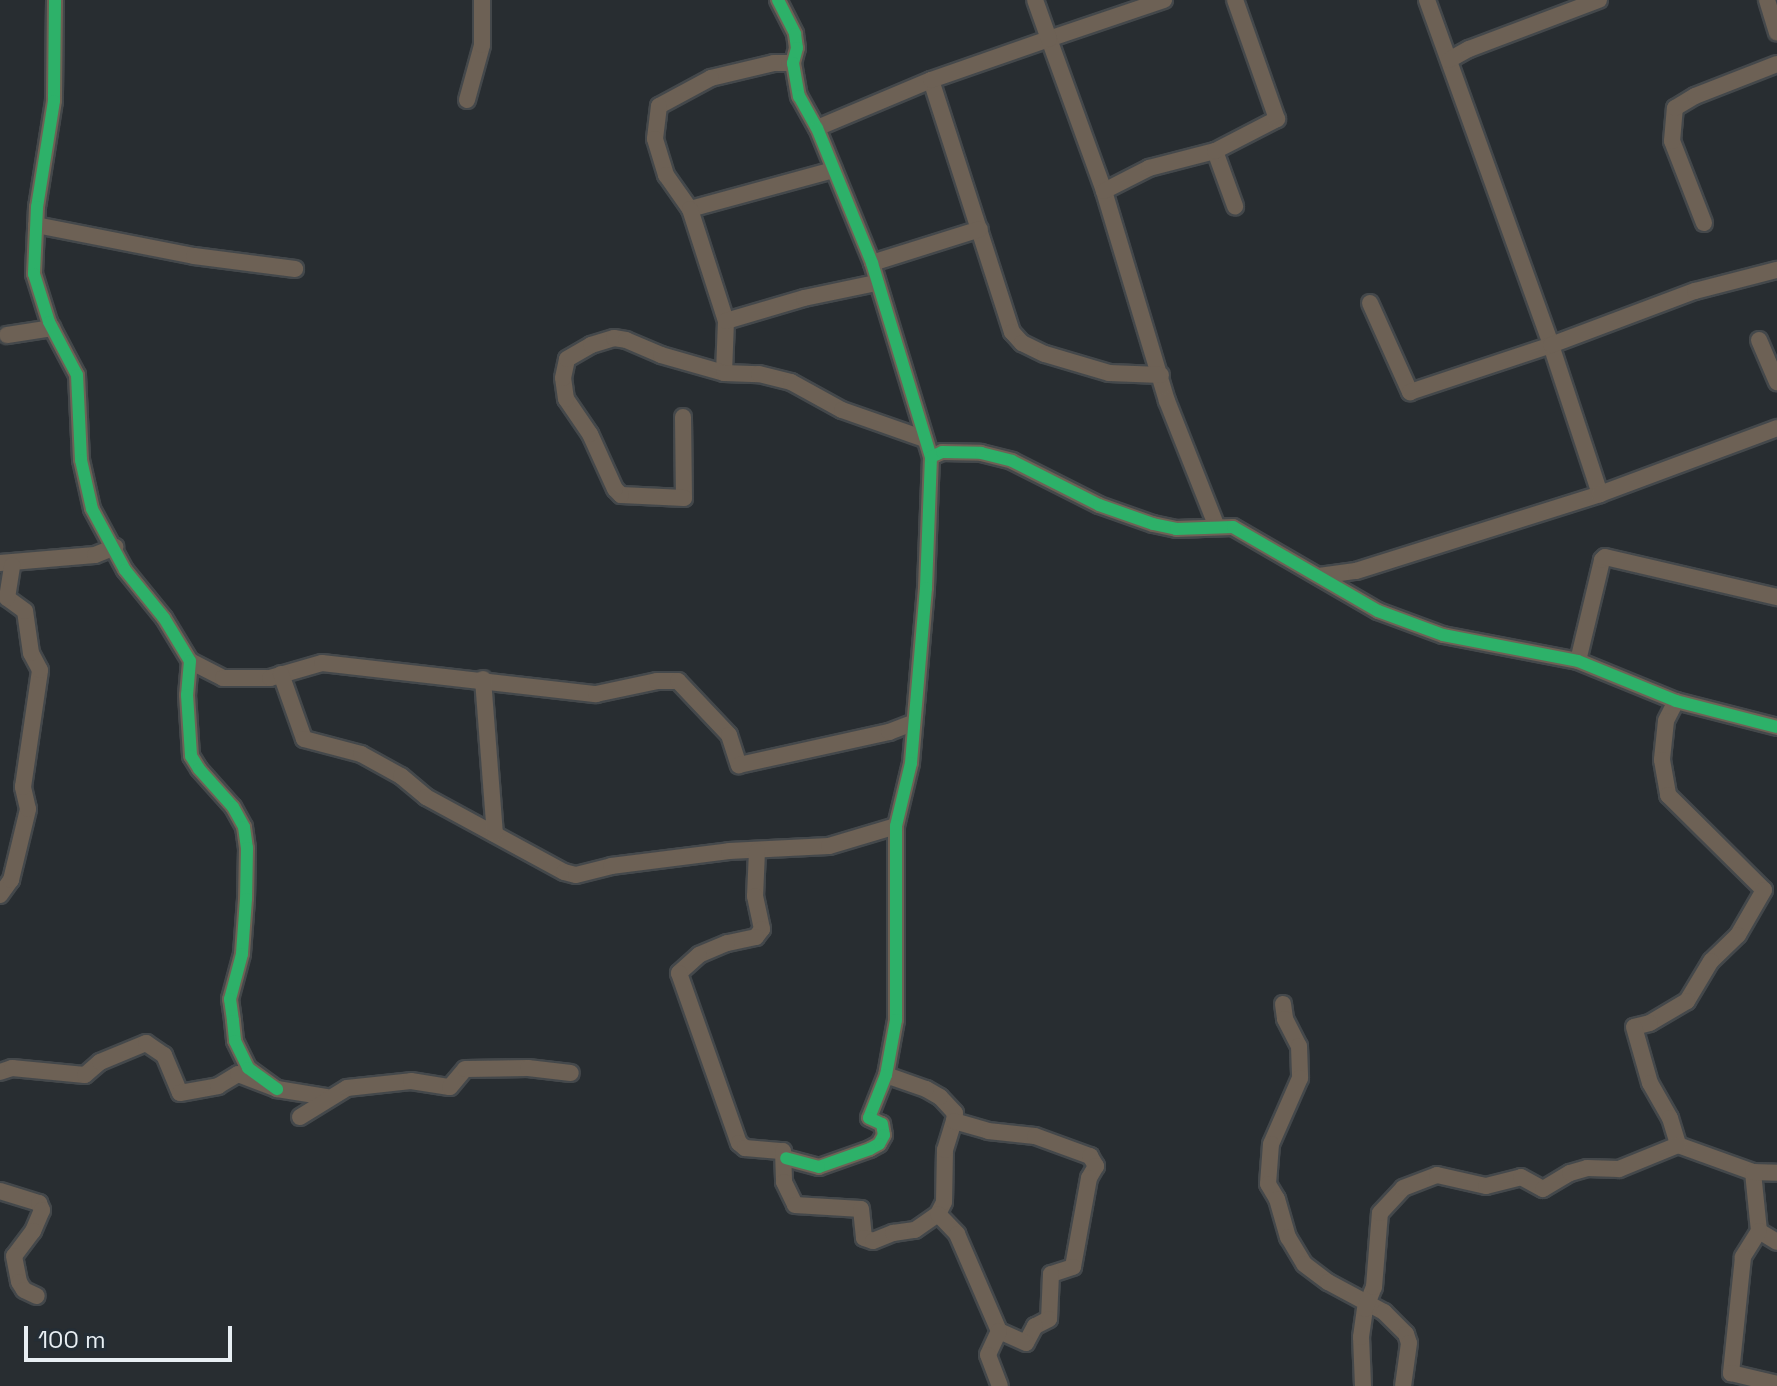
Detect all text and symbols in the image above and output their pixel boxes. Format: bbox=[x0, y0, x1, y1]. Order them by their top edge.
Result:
scale bar bbox=[28, 1310, 236, 1360]
text: 100 m bbox=[38, 1324, 106, 1355]

